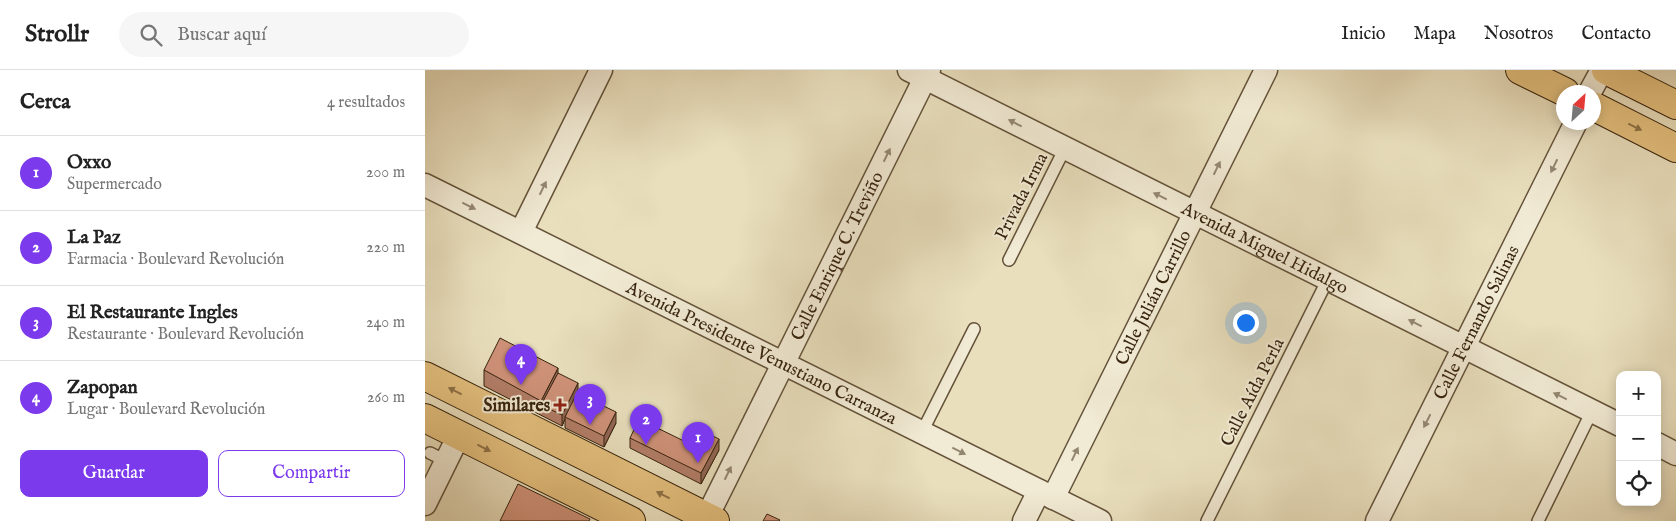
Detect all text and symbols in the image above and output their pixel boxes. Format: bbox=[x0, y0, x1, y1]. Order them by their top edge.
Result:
search box bbox=[119, 12, 469, 57]
text: Strollr bbox=[25, 19, 89, 50]
icon: search bbox=[137, 21, 165, 49]
text: Buscar aquí bbox=[177, 23, 266, 47]
text: Inicio bbox=[1341, 23, 1386, 46]
text: Mapa bbox=[1414, 23, 1456, 46]
text: Nosotros bbox=[1484, 23, 1553, 46]
text: Contacto bbox=[1581, 23, 1651, 46]
north arrow bbox=[1556, 85, 1601, 130]
text: Cerca bbox=[20, 89, 70, 116]
text: 4 resultados bbox=[327, 93, 405, 113]
one-way arrow bbox=[1008, 119, 1022, 127]
one-way arrow bbox=[1628, 123, 1642, 131]
one-way arrow bbox=[882, 148, 891, 163]
street label: Privada Irma bbox=[991, 149, 1054, 244]
text: Oxxo bbox=[67, 151, 111, 175]
one-way arrow bbox=[1550, 159, 1558, 173]
one-way arrow bbox=[1214, 161, 1222, 175]
text: 1 bbox=[33, 163, 39, 183]
text: 200 m bbox=[366, 163, 405, 183]
street label: Calle Enrique C. Treviño bbox=[786, 168, 890, 345]
text: Supermercado bbox=[67, 175, 162, 195]
one-way arrow bbox=[538, 181, 547, 196]
one-way arrow bbox=[1153, 192, 1167, 200]
street label: Avenida Miguel Hidalgo bbox=[1176, 197, 1352, 301]
one-way arrow bbox=[462, 202, 476, 210]
text: La Paz bbox=[67, 226, 121, 250]
street label: Calle Julián Carrillo bbox=[1111, 226, 1198, 370]
text: 2 bbox=[32, 238, 40, 258]
text: 220 m bbox=[366, 238, 405, 258]
street label: Calle Fernando Salinas bbox=[1429, 242, 1526, 404]
text: Farmacia · Boulevard Revolución bbox=[67, 250, 284, 270]
street label: Avenida Presidente Venustiano Carranza bbox=[621, 276, 900, 431]
text: El Restaurante Ingles bbox=[67, 301, 238, 325]
your location bbox=[1233, 310, 1259, 336]
text: 3 bbox=[33, 313, 39, 333]
text: 240 m bbox=[366, 313, 405, 333]
one-way arrow bbox=[1408, 319, 1422, 327]
text: Restaurante · Boulevard Revolución bbox=[67, 325, 304, 345]
street label: Calle Aída Perla bbox=[1216, 334, 1291, 451]
pin: 4 bbox=[505, 344, 537, 385]
map controls bbox=[1616, 371, 1661, 506]
button: + bbox=[1616, 371, 1661, 416]
text: Zapopan bbox=[67, 376, 138, 400]
pin: 3 bbox=[574, 384, 606, 425]
one-way arrow bbox=[448, 387, 462, 395]
text: 4 bbox=[32, 388, 40, 408]
text: 260 m bbox=[367, 388, 405, 408]
one-way arrow bbox=[1553, 392, 1568, 400]
place label: Similares bbox=[483, 395, 551, 418]
marker: Similares bbox=[554, 399, 566, 411]
text: Lugar · Boulevard Revolución bbox=[67, 400, 265, 420]
pin: 2 bbox=[630, 404, 662, 445]
one-way arrow bbox=[1423, 414, 1431, 428]
button: − bbox=[1616, 416, 1661, 461]
pin: 1 bbox=[682, 422, 714, 463]
one-way arrow bbox=[477, 444, 491, 452]
one-way arrow bbox=[951, 447, 966, 455]
one-way arrow bbox=[1071, 447, 1079, 462]
button: Guardar bbox=[20, 450, 208, 497]
button: Compartir bbox=[218, 450, 405, 497]
button: locate bbox=[1616, 461, 1661, 506]
one-way arrow bbox=[724, 466, 732, 480]
one-way arrow bbox=[656, 491, 670, 499]

